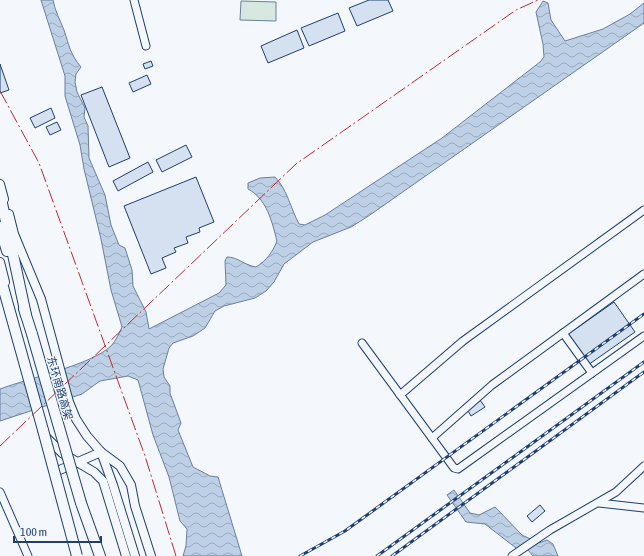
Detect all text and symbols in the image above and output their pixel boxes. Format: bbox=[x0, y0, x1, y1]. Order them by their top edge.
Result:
street label: 东环南路高架 bbox=[45, 355, 75, 421]
scale bar bbox=[14, 518, 101, 544]
text: 100 m bbox=[20, 525, 47, 539]

